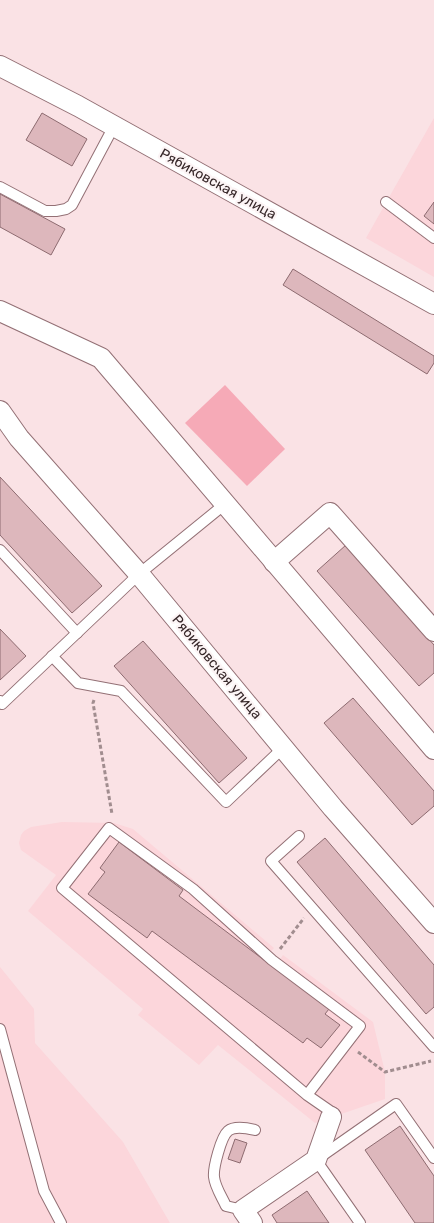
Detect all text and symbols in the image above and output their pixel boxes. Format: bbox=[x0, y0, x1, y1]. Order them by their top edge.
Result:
street label: Рябиковская улица bbox=[157, 145, 279, 223]
street label: Рябиковская улица bbox=[169, 612, 265, 722]

